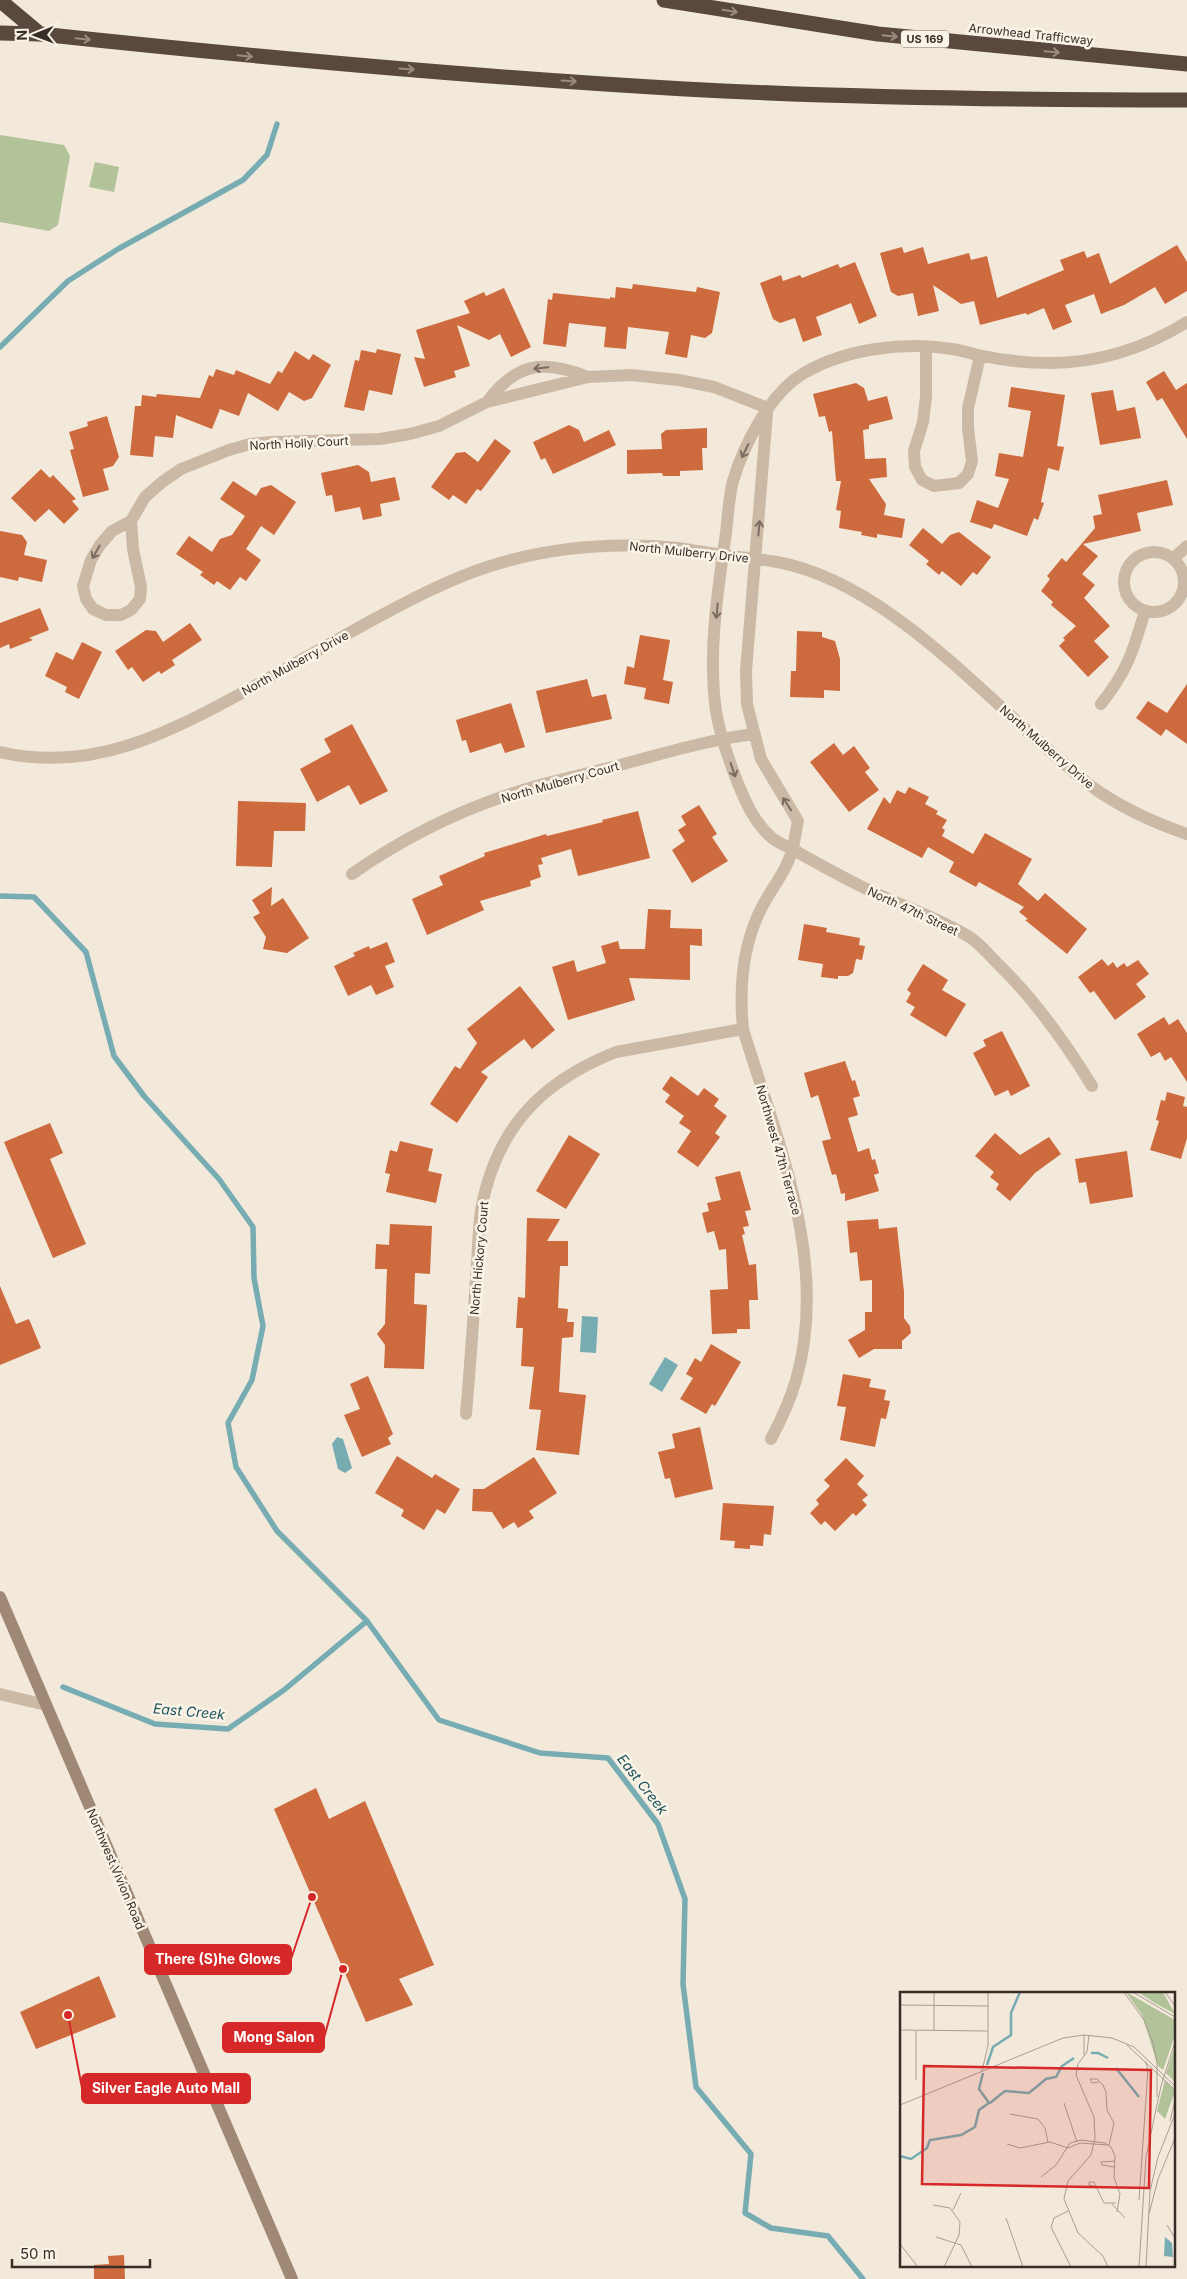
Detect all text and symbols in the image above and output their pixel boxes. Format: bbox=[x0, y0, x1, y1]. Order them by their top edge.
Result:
one-way arrow bbox=[721, 7, 737, 17]
north arrow bbox=[10, 10, 60, 60]
street label: Arrowhead Trafficway bbox=[968, 20, 1094, 48]
text: N bbox=[13, 30, 30, 41]
road number: US 169 bbox=[901, 30, 949, 48]
one-way arrow bbox=[882, 31, 898, 41]
one-way arrow bbox=[75, 34, 91, 44]
one-way arrow bbox=[1044, 47, 1060, 57]
one-way arrow bbox=[237, 51, 253, 61]
one-way arrow bbox=[399, 64, 415, 74]
one-way arrow bbox=[561, 76, 577, 85]
one-way arrow bbox=[533, 363, 549, 373]
street label: North Holly Court bbox=[249, 433, 349, 453]
one-way arrow bbox=[740, 444, 750, 459]
one-way arrow bbox=[754, 520, 764, 536]
street label: North Mulberry Drive bbox=[629, 538, 749, 566]
one-way arrow bbox=[90, 545, 100, 559]
one-way arrow bbox=[712, 602, 722, 618]
street label: North Mulberry Drive bbox=[239, 627, 351, 699]
street label: North Mulberry Drive bbox=[997, 702, 1097, 792]
street label: North Mulberry Court bbox=[499, 758, 621, 806]
one-way arrow bbox=[729, 762, 739, 778]
one-way arrow bbox=[781, 797, 791, 811]
street label: North 47th Street bbox=[865, 883, 961, 939]
street label: Northwest 47th Terrace bbox=[753, 1083, 805, 1217]
street label: North Hickory Court bbox=[467, 1200, 491, 1315]
water label: East Creek bbox=[152, 1699, 226, 1723]
water label: East Creek bbox=[614, 1750, 672, 1818]
street label: Northwest Vivion Road bbox=[84, 1806, 148, 1932]
callout: There (S)he Glows bbox=[145, 1945, 291, 1974]
text: There (S)he Glows bbox=[155, 1950, 281, 1967]
inset map bbox=[900, 1992, 1174, 2266]
callout: Mong Salon bbox=[223, 2023, 324, 2052]
text: Mong Salon bbox=[234, 2028, 314, 2045]
callout: Silver Eagle Auto Mall bbox=[82, 2074, 250, 2103]
text: Silver Eagle Auto Mall bbox=[92, 2079, 240, 2096]
scale bar bbox=[12, 2236, 150, 2268]
text: 50 m bbox=[20, 2244, 56, 2263]

